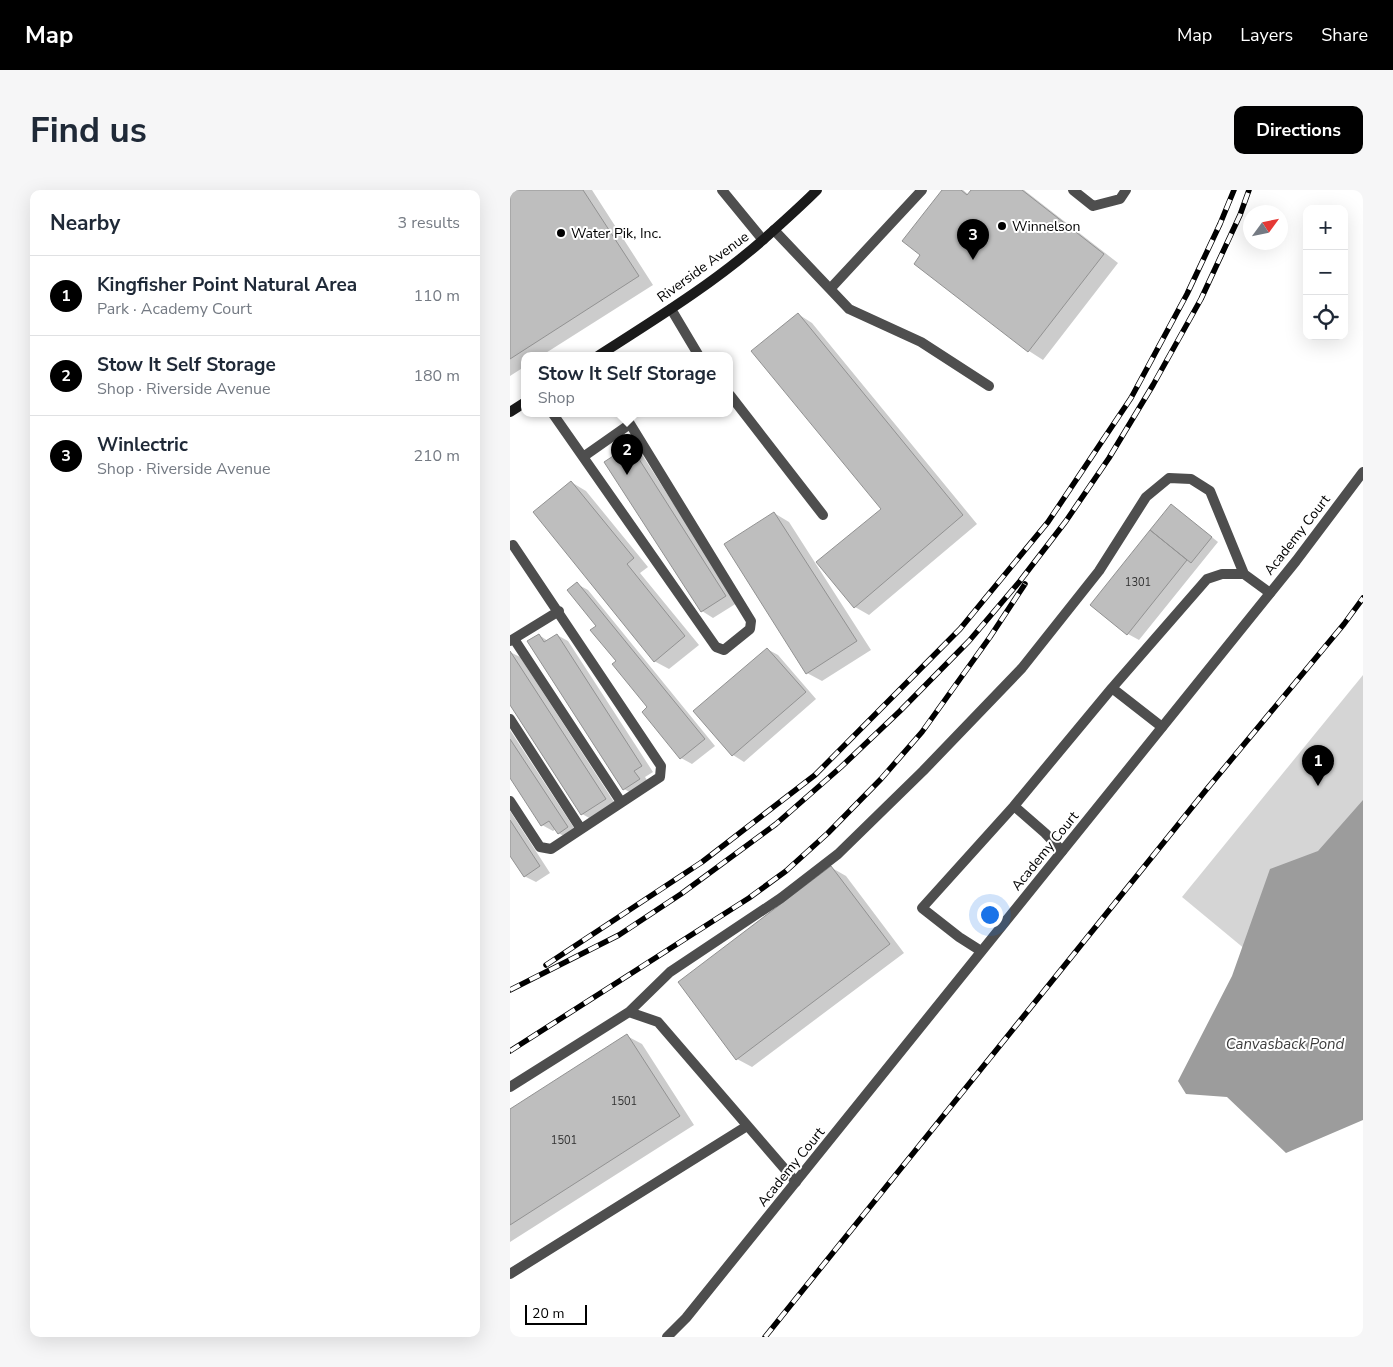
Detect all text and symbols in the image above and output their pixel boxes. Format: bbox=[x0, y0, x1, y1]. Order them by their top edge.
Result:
text: Map bbox=[25, 19, 73, 51]
text: Map bbox=[1177, 23, 1212, 47]
text: Layers bbox=[1240, 23, 1293, 47]
text: Share bbox=[1321, 23, 1368, 47]
button: Directions bbox=[1234, 106, 1363, 154]
text: Find us bbox=[30, 107, 147, 154]
north arrow bbox=[1243, 205, 1288, 250]
map controls bbox=[1303, 205, 1348, 340]
button: + bbox=[1303, 205, 1348, 250]
text: Nearby bbox=[50, 209, 120, 237]
text: 3 results bbox=[398, 212, 460, 234]
place label: Winnelson bbox=[1012, 217, 1081, 236]
pin: 3 bbox=[957, 219, 989, 260]
marker: Winnelson bbox=[996, 220, 1008, 232]
place label: Water Pik, Inc. bbox=[571, 224, 661, 243]
marker: Water Pik, Inc. bbox=[555, 227, 567, 239]
street label: Riverside Avenue bbox=[653, 227, 753, 307]
button: − bbox=[1303, 250, 1348, 295]
text: Kingfisher Point Natural Area bbox=[97, 272, 357, 298]
text: 1 bbox=[61, 285, 71, 307]
text: 110 m bbox=[413, 285, 460, 307]
button: locate bbox=[1303, 295, 1348, 340]
text: Park · Academy Court bbox=[97, 298, 252, 320]
text: Stow It Self Storage bbox=[97, 352, 276, 378]
popup bbox=[521, 352, 733, 417]
text: Stow It Self Storage bbox=[538, 361, 716, 387]
text: 2 bbox=[61, 365, 71, 387]
text: 180 m bbox=[413, 365, 460, 387]
text: Shop · Riverside Avenue bbox=[97, 378, 271, 400]
text: Shop bbox=[538, 387, 575, 409]
text: Winlectric bbox=[97, 432, 188, 458]
pin: 2 bbox=[611, 434, 643, 475]
text: 3 bbox=[61, 445, 71, 467]
text: 210 m bbox=[413, 445, 460, 467]
text: Shop · Riverside Avenue bbox=[97, 458, 271, 480]
street label: Academy Court bbox=[1260, 491, 1334, 579]
house number: 1301 bbox=[1125, 575, 1151, 590]
pin: 1 bbox=[1302, 745, 1334, 786]
street label: Academy Court bbox=[1007, 807, 1083, 895]
your location bbox=[977, 902, 1003, 928]
water label: Canvasback Pond bbox=[1226, 1034, 1345, 1054]
house number: 1501 bbox=[611, 1094, 637, 1109]
street label: Academy Court bbox=[753, 1123, 829, 1211]
house number: 1501 bbox=[551, 1133, 577, 1148]
scale bar bbox=[525, 1302, 588, 1325]
text: 20 m bbox=[532, 1304, 564, 1323]

